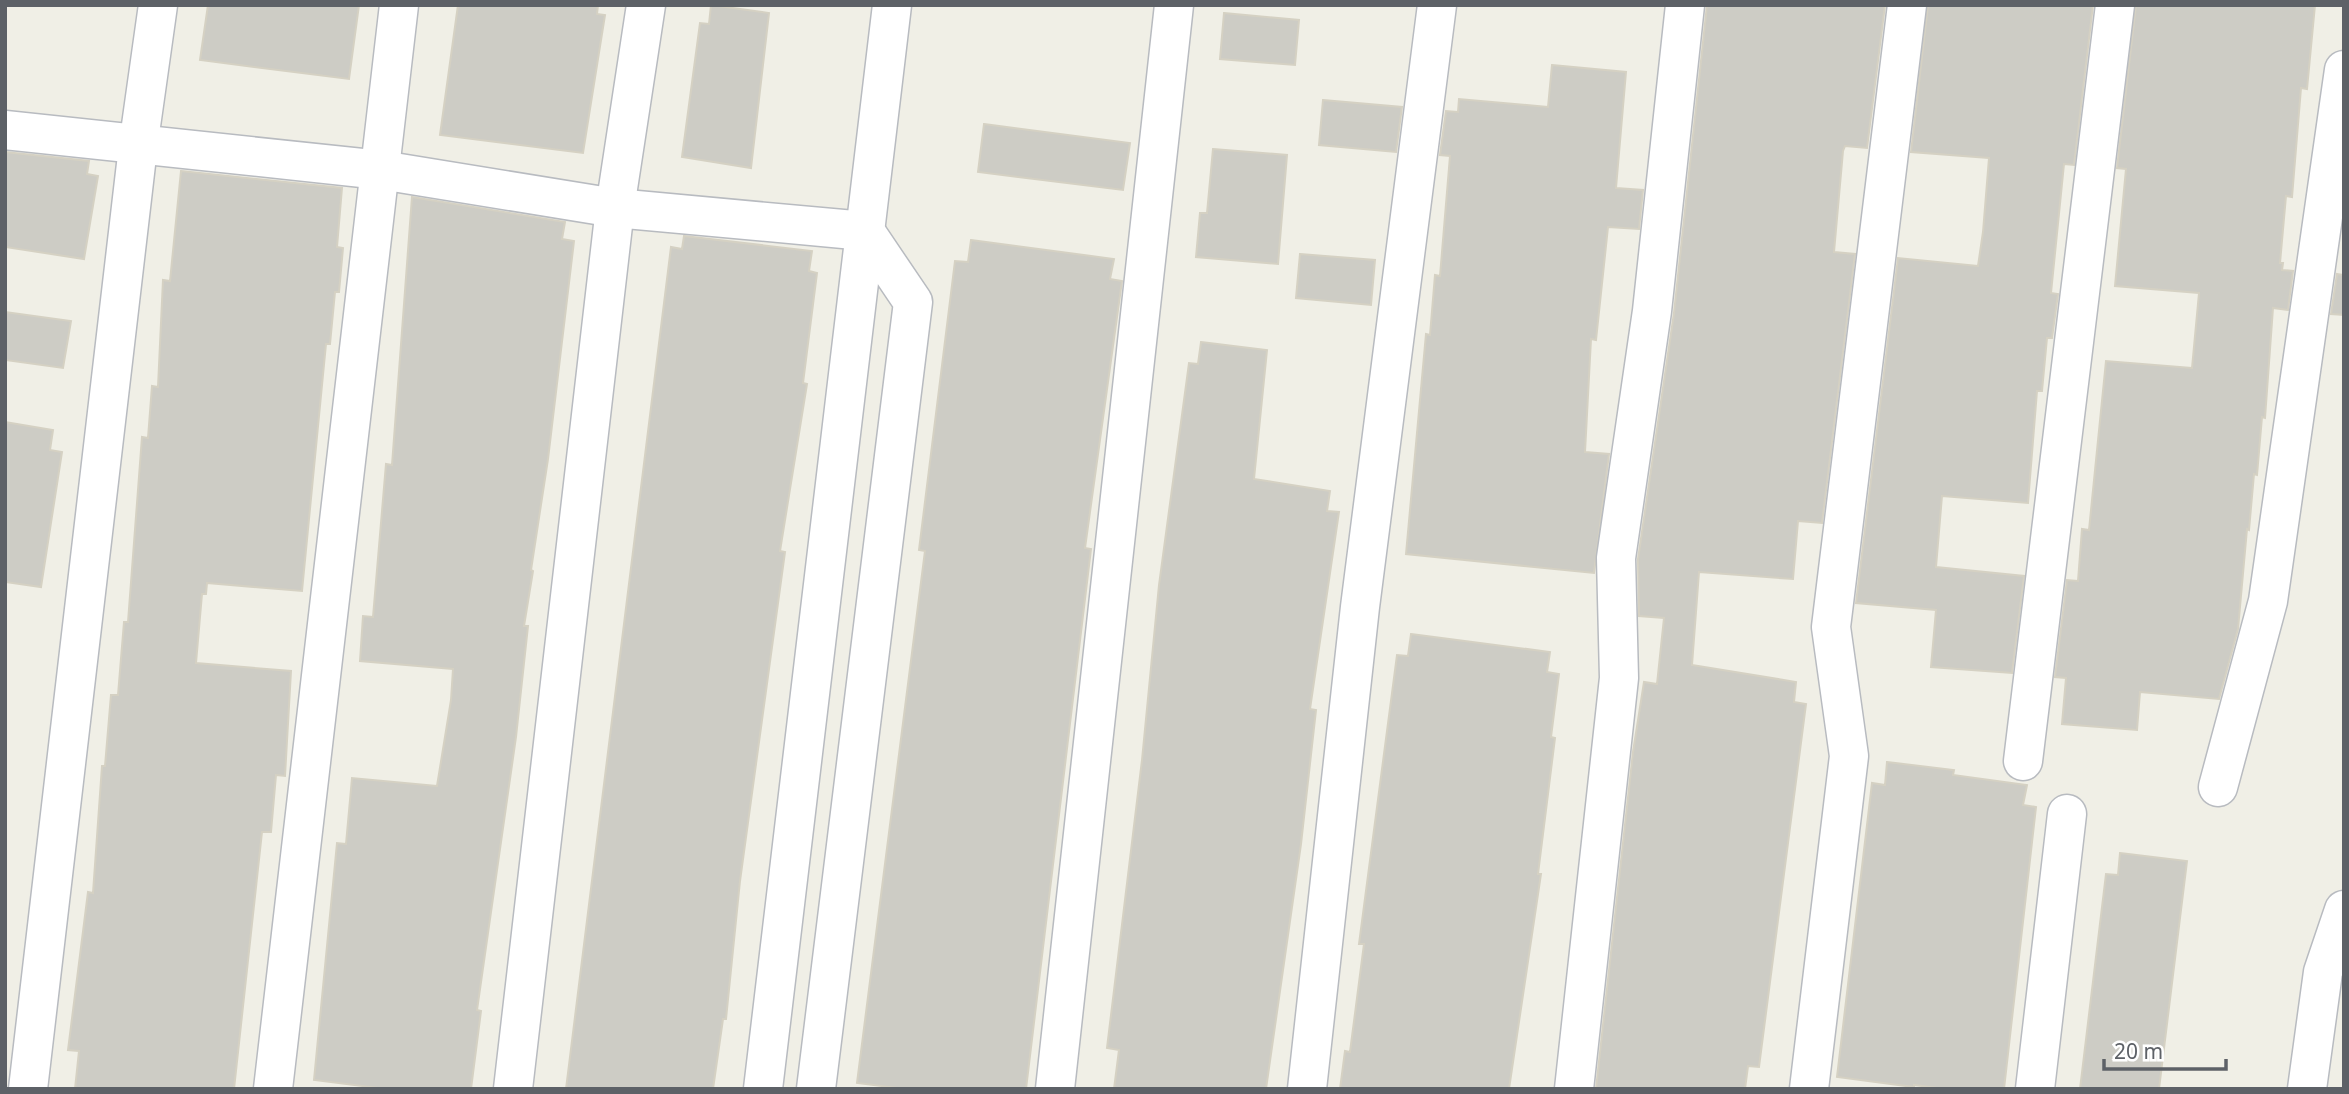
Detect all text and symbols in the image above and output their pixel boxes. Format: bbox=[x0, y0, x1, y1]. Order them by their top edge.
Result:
scale bar bbox=[2104, 1028, 2226, 1072]
text: 20 m bbox=[2114, 1037, 2163, 1065]

